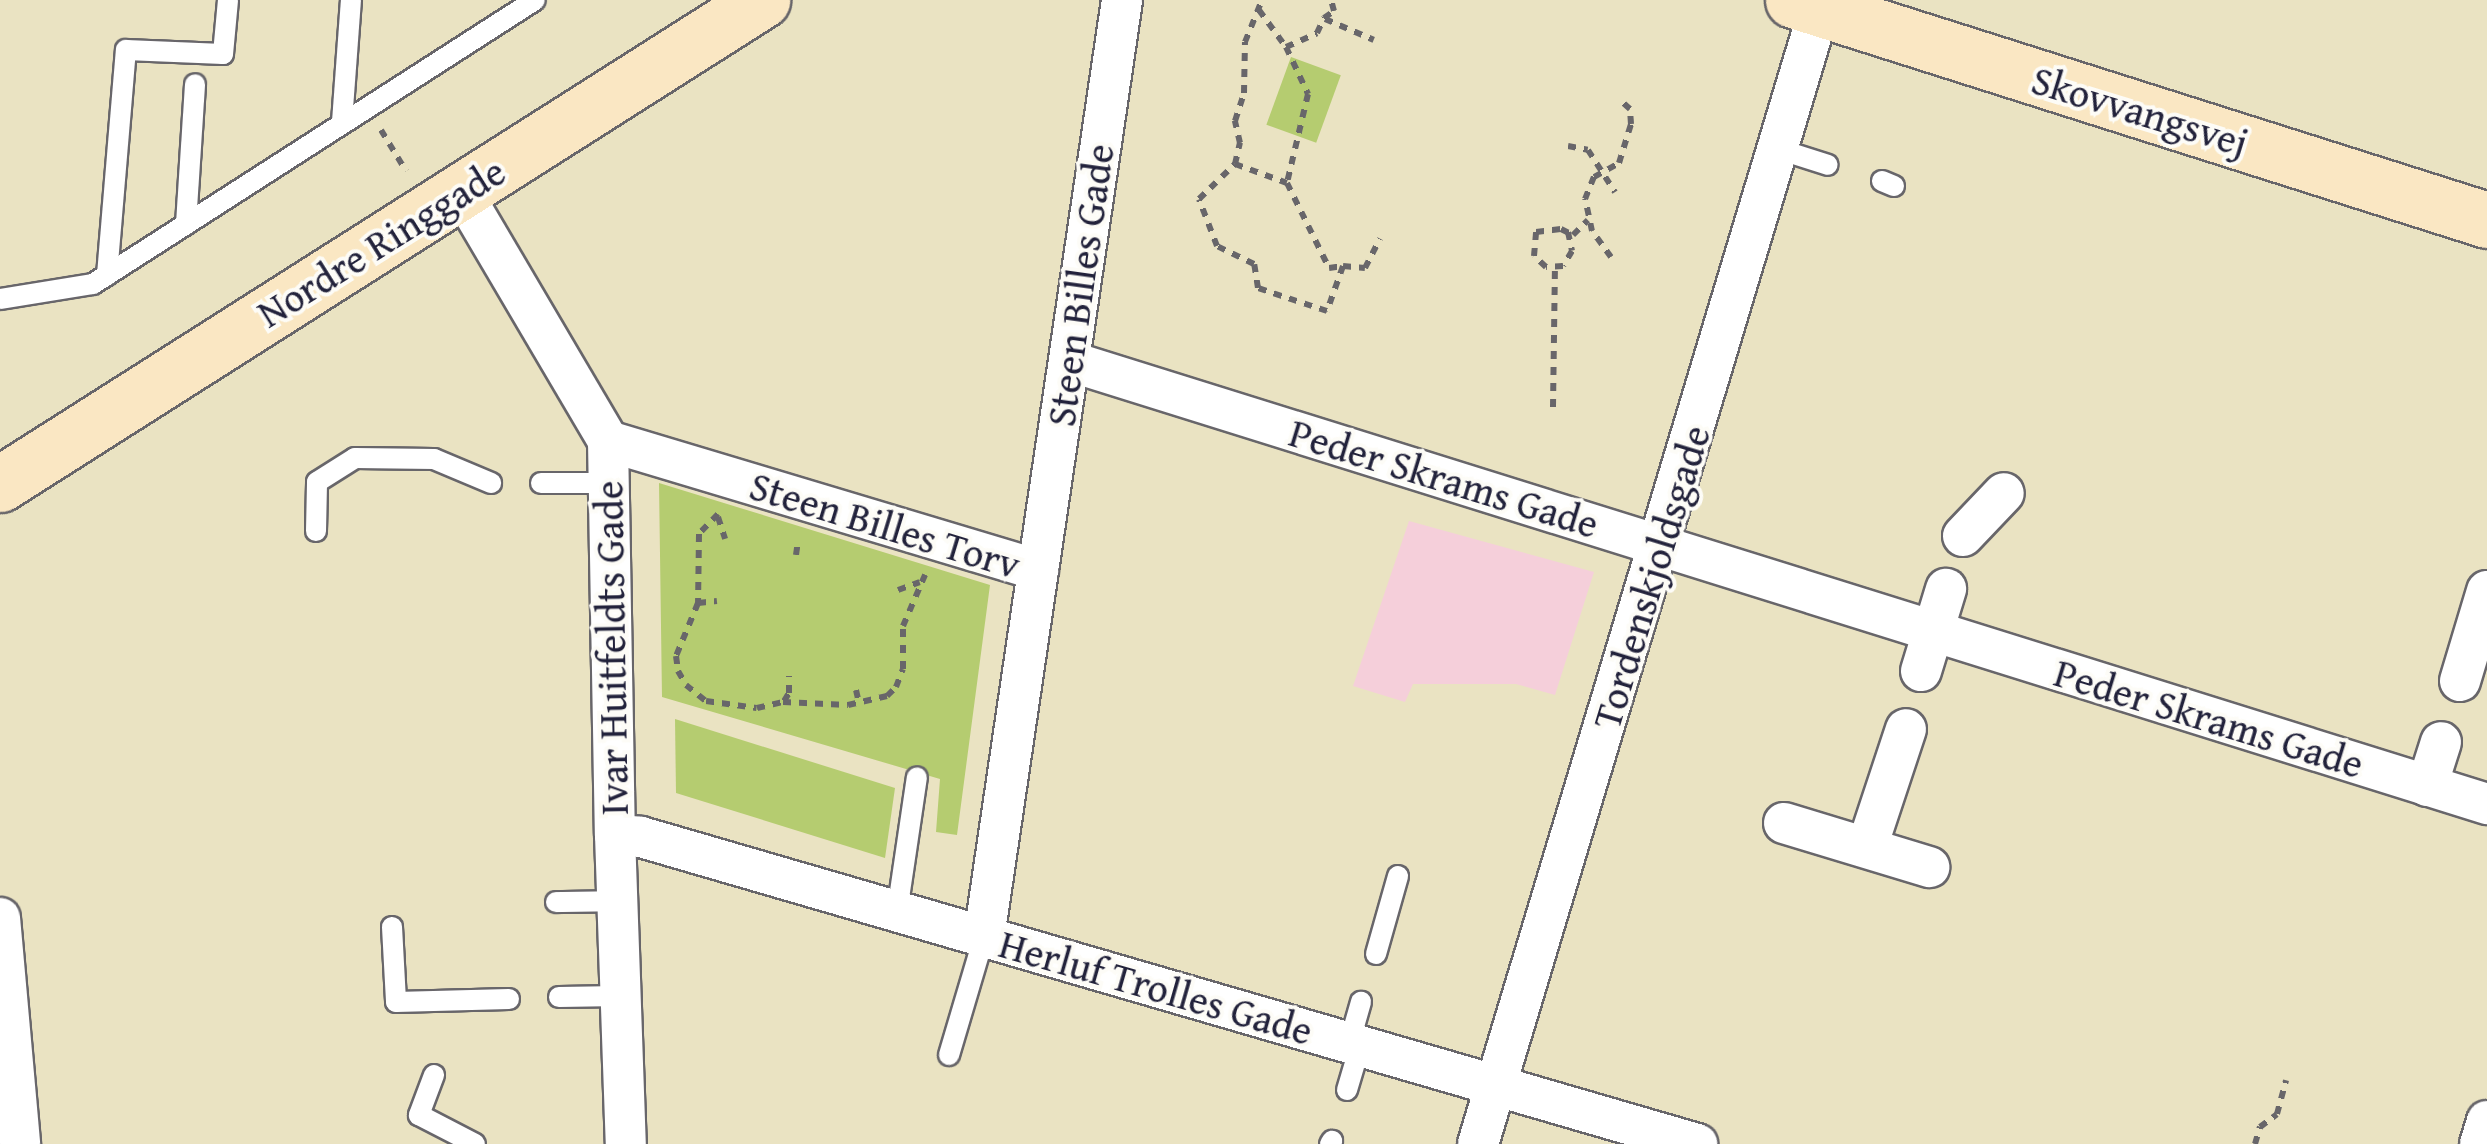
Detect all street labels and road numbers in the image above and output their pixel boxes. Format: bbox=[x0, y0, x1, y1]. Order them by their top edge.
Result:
street label: Skovvangsvej bbox=[2026, 55, 2254, 167]
street label: Steen Billes Gade bbox=[1036, 141, 1124, 429]
street label: Nordre Ringgade bbox=[248, 147, 514, 337]
street label: Peder Skrams Gade bbox=[1284, 408, 1604, 548]
street label: Tordenskjoldsgade bbox=[1582, 420, 1720, 734]
street label: Steen Billes Torv bbox=[744, 461, 1026, 589]
street label: Ivar Huitfeldts Gade bbox=[584, 480, 638, 816]
street label: Peder Skrams Gade bbox=[2049, 648, 2369, 788]
street label: Herluf Trolles Gade bbox=[994, 919, 1318, 1055]

